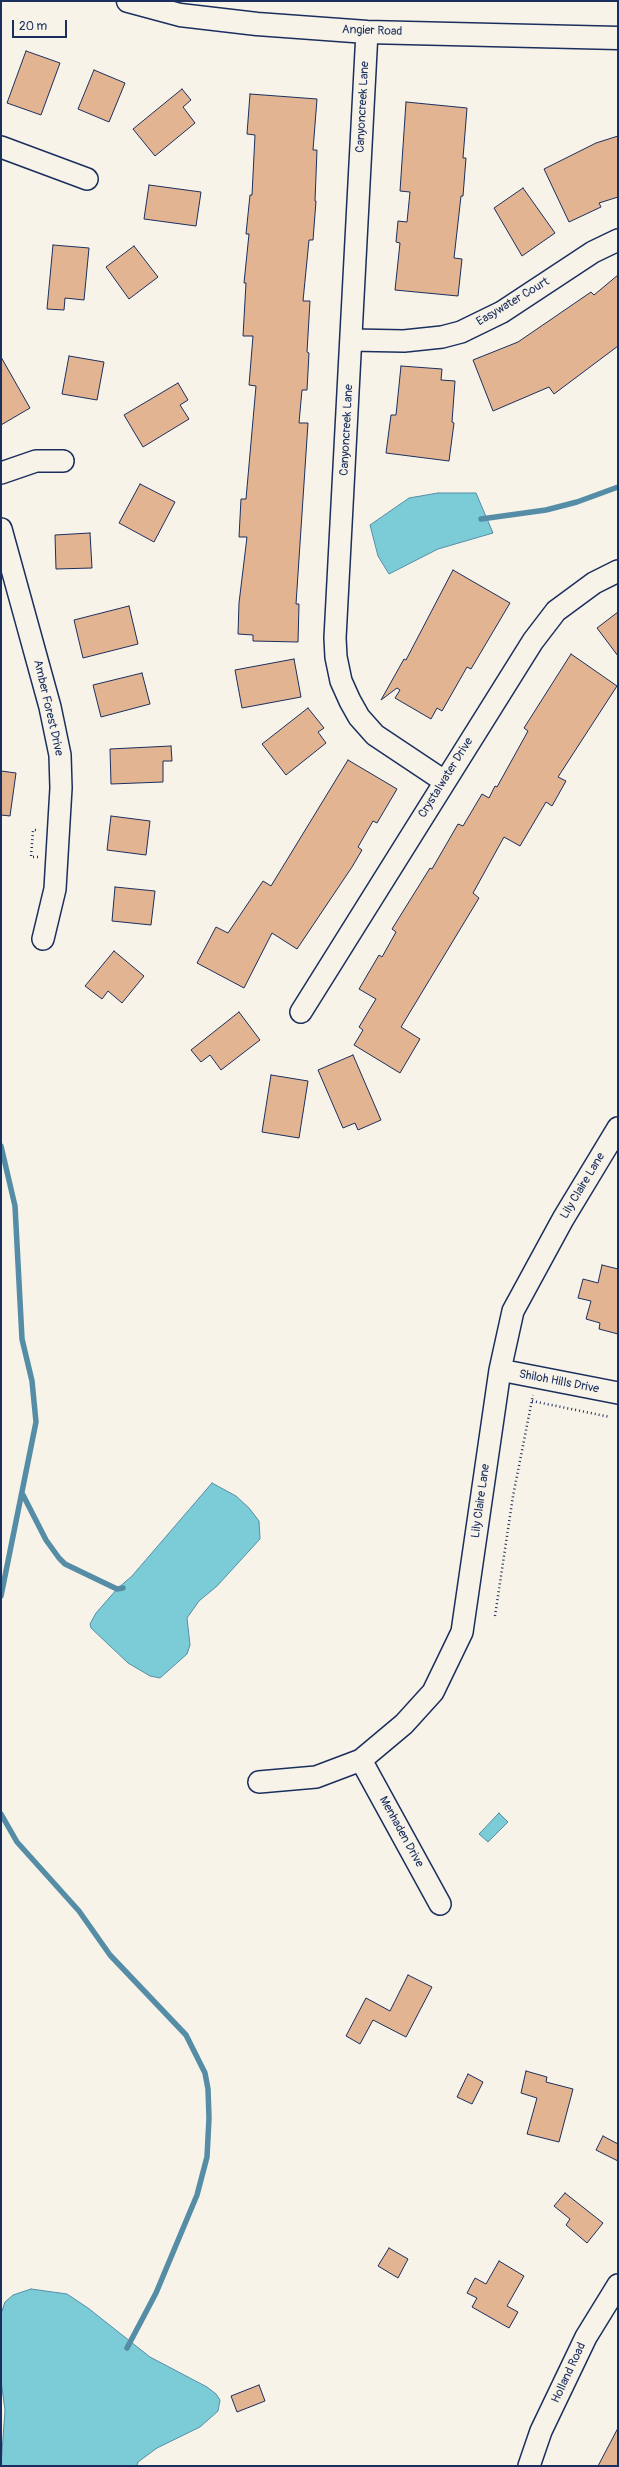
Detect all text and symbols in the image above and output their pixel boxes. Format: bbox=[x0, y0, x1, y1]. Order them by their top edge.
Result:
scale bar bbox=[14, 12, 69, 38]
text: 20 m bbox=[19, 19, 47, 34]
street label: Angier Road bbox=[342, 23, 402, 39]
street label: Canyoncreek Lane bbox=[353, 61, 373, 153]
street label: Easywater Court bbox=[474, 275, 552, 329]
street label: Canyoncreek Lane bbox=[337, 384, 357, 476]
street label: Amber Forest Drive bbox=[30, 658, 66, 758]
street label: Crystalwater Drive bbox=[416, 735, 476, 821]
street label: Lily Claire Lane bbox=[558, 1150, 608, 1222]
street label: Shiloh Hills Drive bbox=[518, 1367, 600, 1397]
street label: Lily Claire Lane bbox=[469, 1463, 493, 1539]
street label: Menhaden Drive bbox=[376, 1794, 426, 1870]
street label: Holland Road bbox=[549, 2340, 589, 2406]

